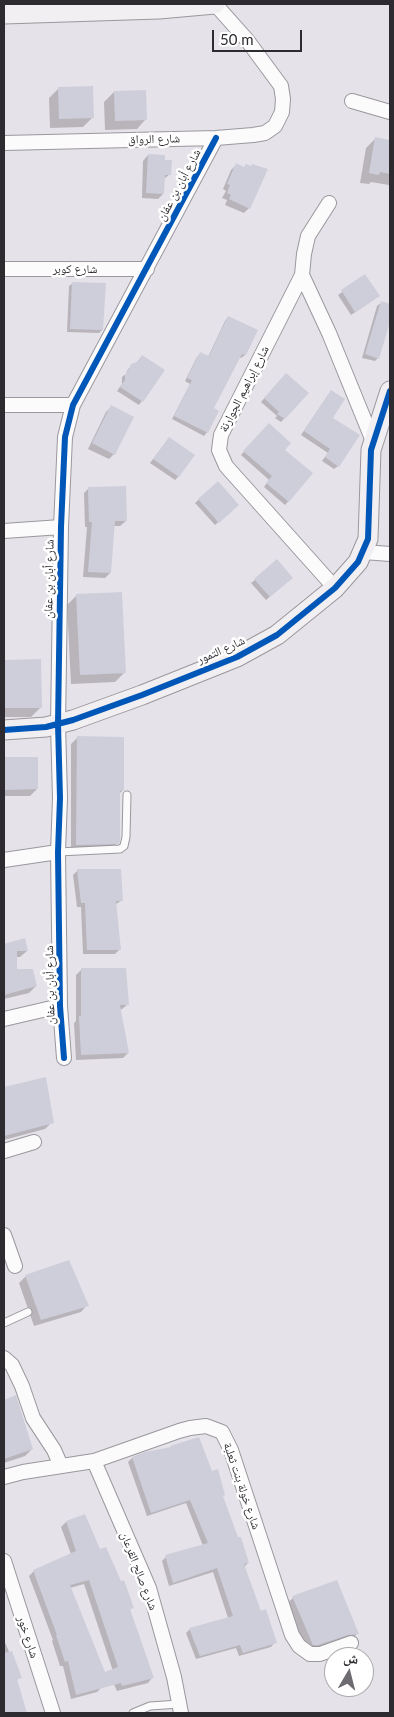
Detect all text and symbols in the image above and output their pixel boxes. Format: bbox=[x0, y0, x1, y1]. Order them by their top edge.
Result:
scale bar bbox=[214, 20, 304, 52]
text: 50 m bbox=[220, 30, 254, 48]
street label: شارع الرواق bbox=[128, 131, 180, 147]
street label: شارع أبان بن عفان bbox=[154, 147, 204, 223]
street label: شارع كوبر bbox=[53, 262, 97, 276]
street label: شارع إبراهيم الجوارنة bbox=[216, 344, 272, 434]
street label: شارع أبان بن عفان bbox=[41, 539, 57, 619]
street label: شارع التمور bbox=[195, 633, 247, 667]
street label: شارع أبان بن عفان bbox=[42, 945, 58, 1025]
street label: شارع خولة بنت ثعلبة bbox=[220, 1441, 264, 1531]
street label: شارع صالح القرعان bbox=[117, 1530, 161, 1612]
street label: شارع خور bbox=[14, 1614, 42, 1660]
north arrow bbox=[324, 1647, 374, 1697]
text: ش bbox=[342, 1648, 360, 1667]

